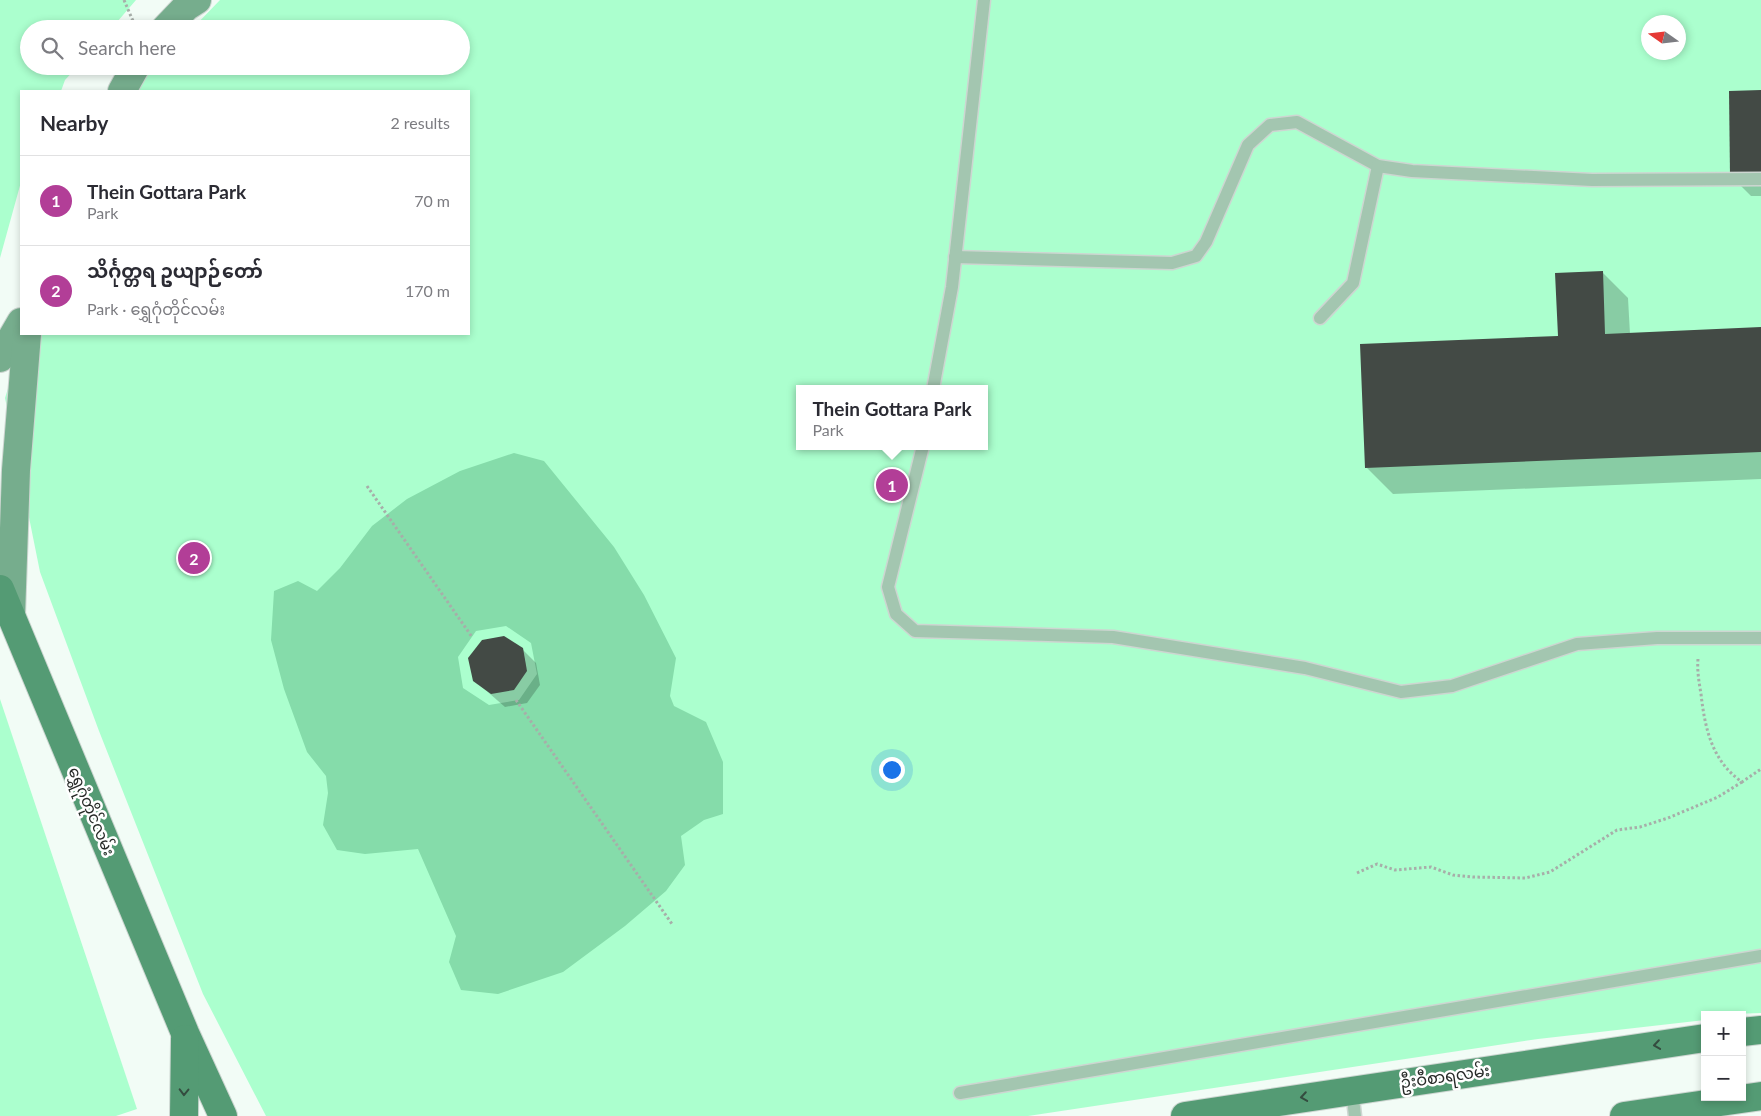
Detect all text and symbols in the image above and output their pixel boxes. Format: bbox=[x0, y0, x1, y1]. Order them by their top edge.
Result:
north arrow bbox=[1641, 15, 1686, 60]
search box bbox=[20, 20, 470, 75]
icon: search bbox=[38, 34, 66, 62]
text: Search here bbox=[78, 36, 176, 59]
text: Nearby bbox=[40, 110, 108, 135]
text: 2 results bbox=[390, 113, 450, 132]
text: Thein Gottara Park bbox=[87, 180, 246, 203]
text: 1 bbox=[51, 191, 61, 210]
text: 70 m bbox=[414, 191, 450, 210]
text: Park bbox=[87, 203, 118, 222]
text: သိင်္ဂုတ္တရ ဥယျာဉ်တော် bbox=[87, 259, 263, 282]
text: 2 bbox=[51, 281, 61, 300]
text: 170 m bbox=[405, 281, 450, 300]
text: Park · ရွှေဂုံတိုင်လမ်း bbox=[87, 299, 225, 318]
popup bbox=[796, 385, 988, 450]
text: Thein Gottara Park bbox=[812, 397, 972, 420]
text: Park bbox=[812, 420, 844, 439]
pin: 1 bbox=[876, 466, 908, 504]
pin: 2 bbox=[178, 539, 210, 577]
your location bbox=[879, 757, 905, 783]
street label: ရွှေဂုံတိုင်လမ်း bbox=[60, 763, 121, 860]
map controls bbox=[1701, 1011, 1746, 1101]
button: + bbox=[1701, 1011, 1746, 1056]
one-way arrow bbox=[1652, 1039, 1660, 1050]
button: − bbox=[1701, 1056, 1746, 1101]
street label: ဦးဝီစာရလမ်း bbox=[1399, 1059, 1492, 1096]
one-way arrow bbox=[179, 1088, 189, 1096]
one-way arrow bbox=[1299, 1092, 1308, 1102]

